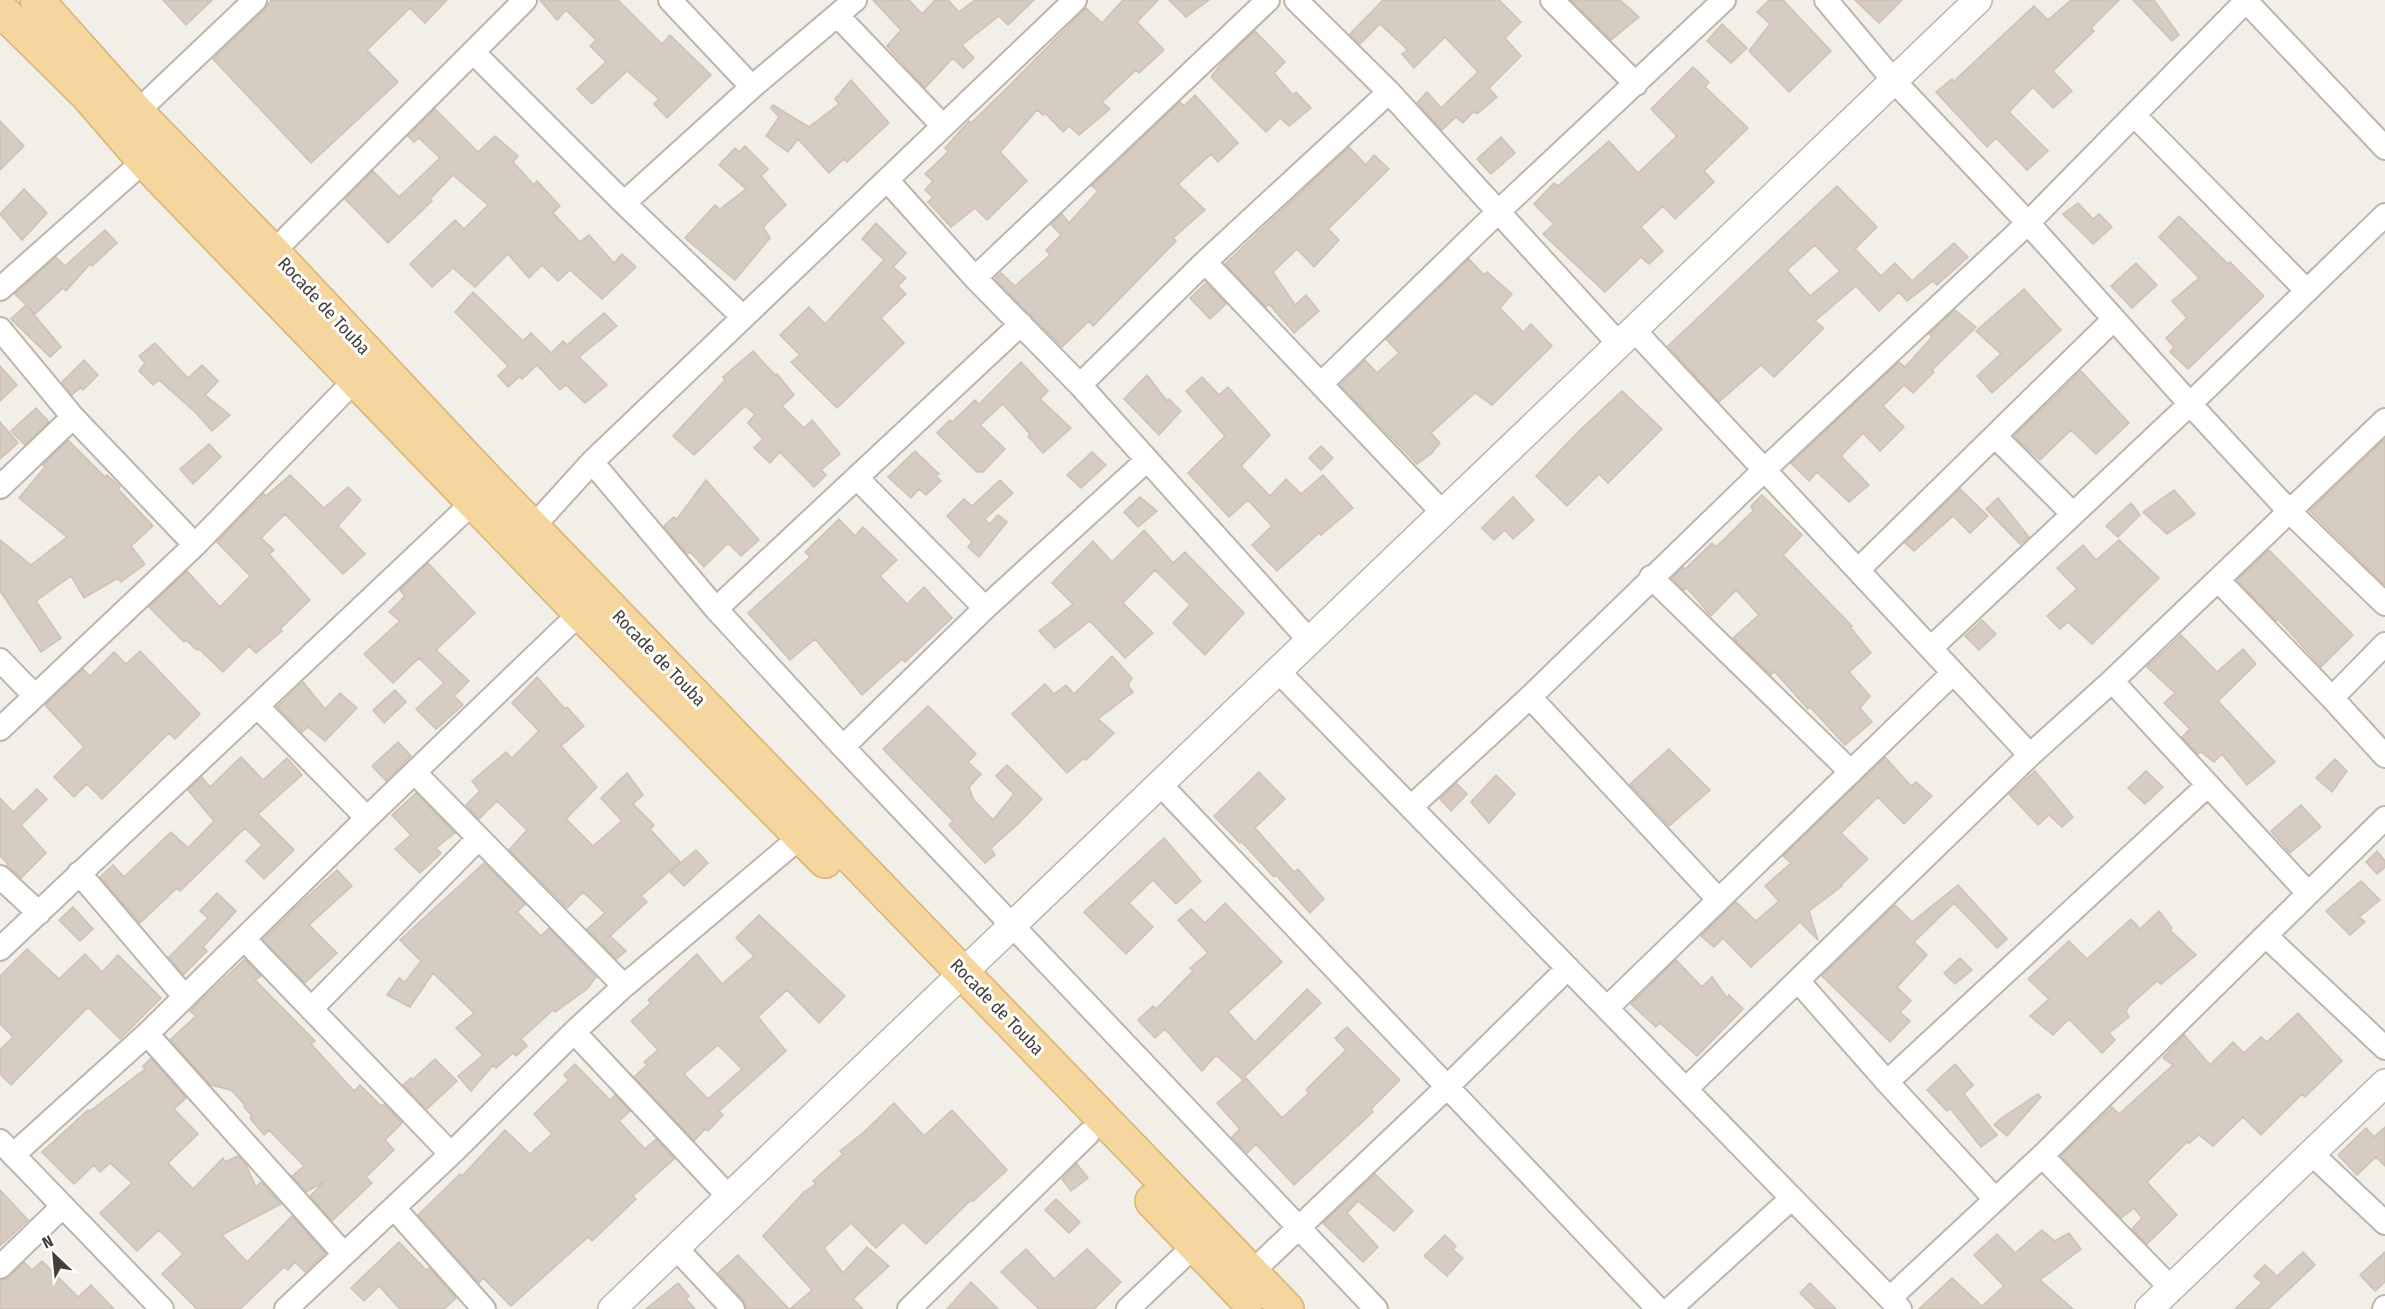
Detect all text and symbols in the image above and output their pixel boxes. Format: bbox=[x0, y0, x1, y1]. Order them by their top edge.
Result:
street label: Rocade de Touba bbox=[273, 253, 375, 359]
street label: Rocade de Touba bbox=[608, 605, 711, 711]
street label: Rocade de Touba bbox=[946, 954, 1049, 1060]
north arrow bbox=[24, 1225, 84, 1285]
text: N bbox=[39, 1231, 56, 1253]

